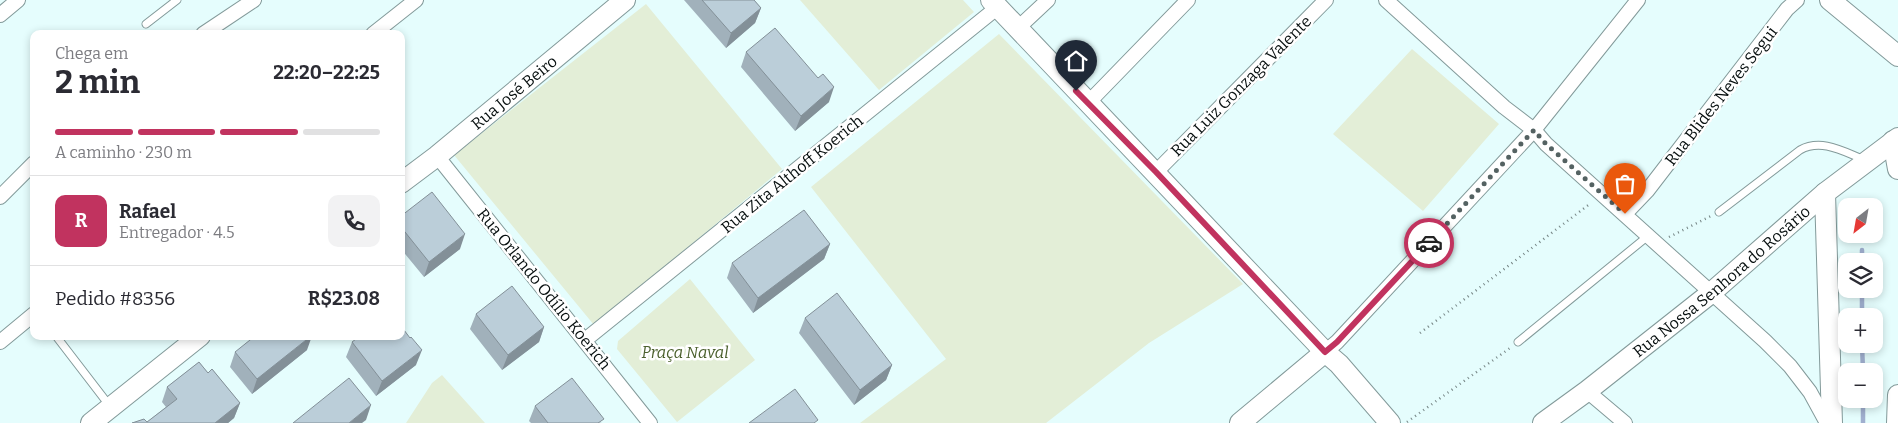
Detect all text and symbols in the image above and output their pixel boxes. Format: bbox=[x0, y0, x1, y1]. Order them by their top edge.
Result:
street label: Rua Luiz Gonzaga Valente bbox=[1167, 12, 1315, 160]
street label: Rua Blides Neves Segui bbox=[1661, 23, 1781, 169]
pin bbox=[1055, 40, 1097, 91]
text: Chega em bbox=[55, 44, 128, 63]
icon: home bbox=[1062, 47, 1090, 75]
street label: Rua José Beiro bbox=[467, 51, 561, 133]
text: 22:20–22:25 bbox=[273, 61, 380, 84]
text: 2 min bbox=[55, 63, 140, 101]
street label: Rua Zita Althoff Koerich bbox=[717, 111, 867, 237]
text: A caminho · 230 m bbox=[55, 143, 192, 162]
pin bbox=[1604, 163, 1646, 214]
icon: bag bbox=[1611, 170, 1639, 198]
button: phone bbox=[328, 195, 380, 247]
north arrow bbox=[1838, 198, 1882, 242]
map controls bbox=[1838, 198, 1883, 408]
text: Rafael bbox=[119, 200, 176, 223]
street label: Rua Nossa Senhora do Rosário bbox=[1629, 201, 1814, 361]
street label: Rua Orlando Odílio Koerich bbox=[473, 205, 615, 373]
text: R bbox=[75, 209, 87, 232]
courier bbox=[1404, 218, 1454, 268]
text: Entregador · 4.5 bbox=[119, 223, 234, 242]
icon: car bbox=[1415, 229, 1443, 257]
button: layers bbox=[1838, 253, 1883, 298]
text: Pedido #8356 bbox=[55, 287, 175, 310]
text: R$23.08 bbox=[308, 287, 380, 310]
button: + bbox=[1838, 308, 1883, 353]
park label: Praça Naval bbox=[642, 343, 729, 362]
button: − bbox=[1838, 363, 1883, 408]

